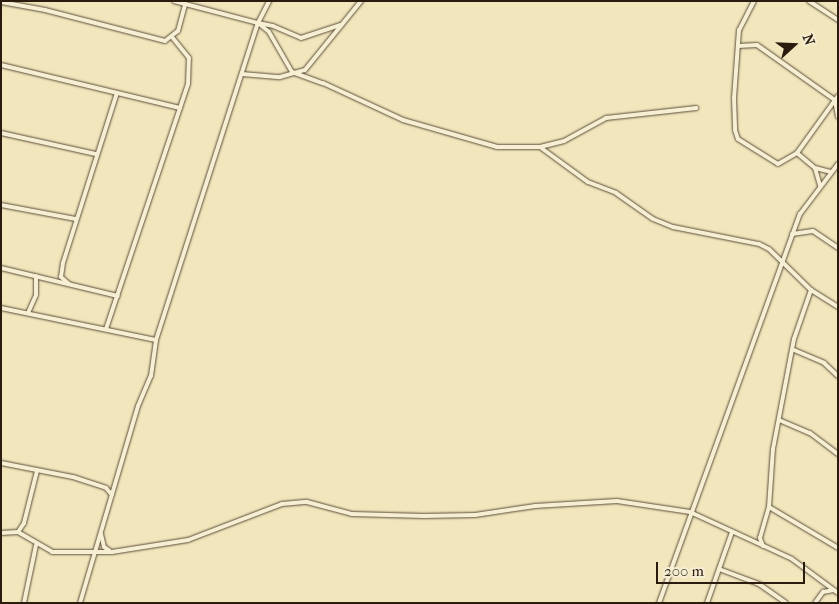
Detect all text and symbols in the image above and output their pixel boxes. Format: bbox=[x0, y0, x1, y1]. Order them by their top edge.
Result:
north arrow bbox=[769, 20, 819, 70]
text: N bbox=[799, 32, 818, 48]
scale bar bbox=[659, 552, 808, 584]
text: 200 m bbox=[664, 562, 704, 580]

